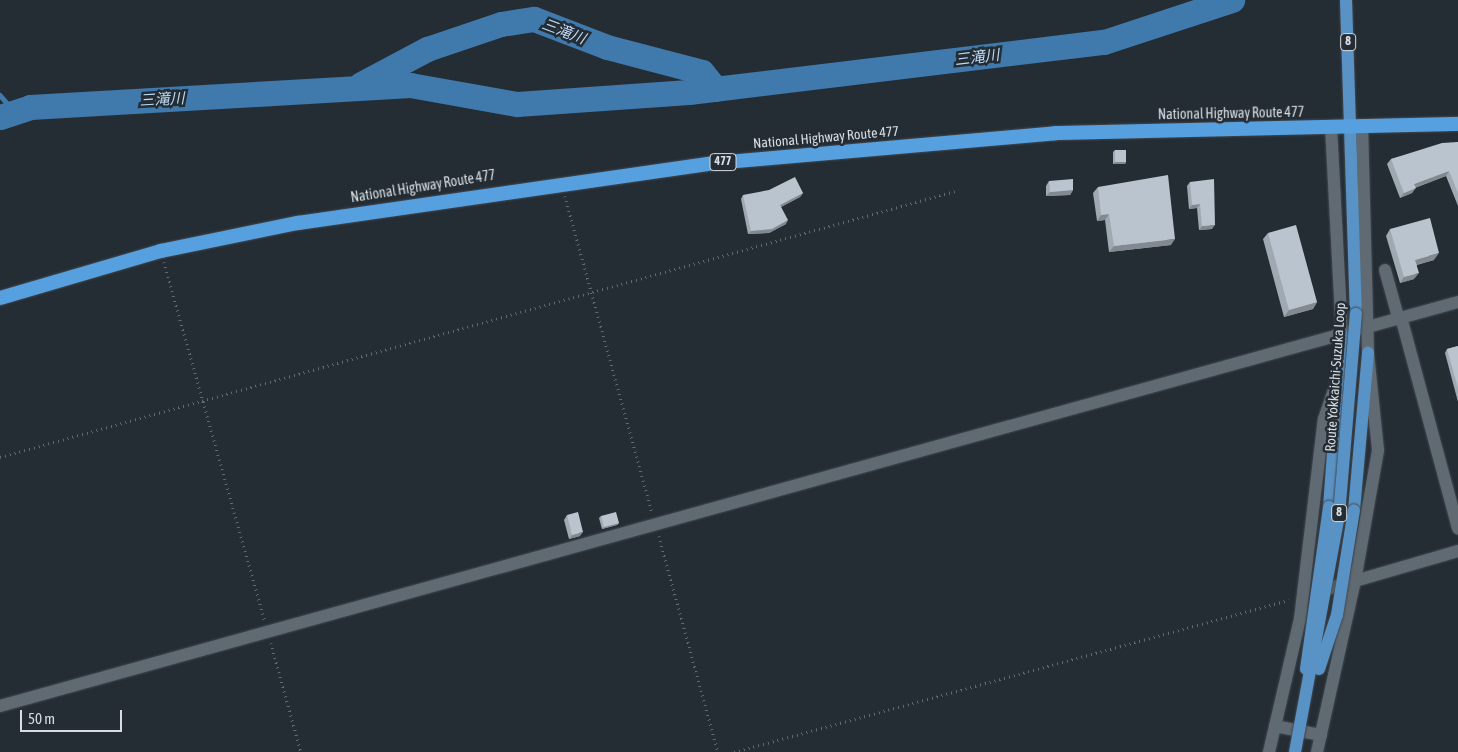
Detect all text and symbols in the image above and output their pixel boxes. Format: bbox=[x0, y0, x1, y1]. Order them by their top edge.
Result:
water label: 三滝川 bbox=[540, 15, 588, 47]
road number: 8 bbox=[1339, 32, 1357, 52]
water label: 三滝川 bbox=[954, 45, 1000, 69]
water label: 三滝川 bbox=[139, 89, 185, 109]
street label: National Highway Route 477 bbox=[1158, 103, 1304, 123]
street label: National Highway Route 477 bbox=[752, 122, 900, 152]
road number: 477 bbox=[709, 152, 737, 172]
street label: National Highway Route 477 bbox=[349, 166, 497, 206]
street label: Route Yokkaichi-Suzuka Loop bbox=[1321, 302, 1349, 452]
road number: 8 bbox=[1330, 503, 1348, 522]
scale bar bbox=[22, 700, 125, 732]
text: 50 m bbox=[28, 710, 55, 727]

